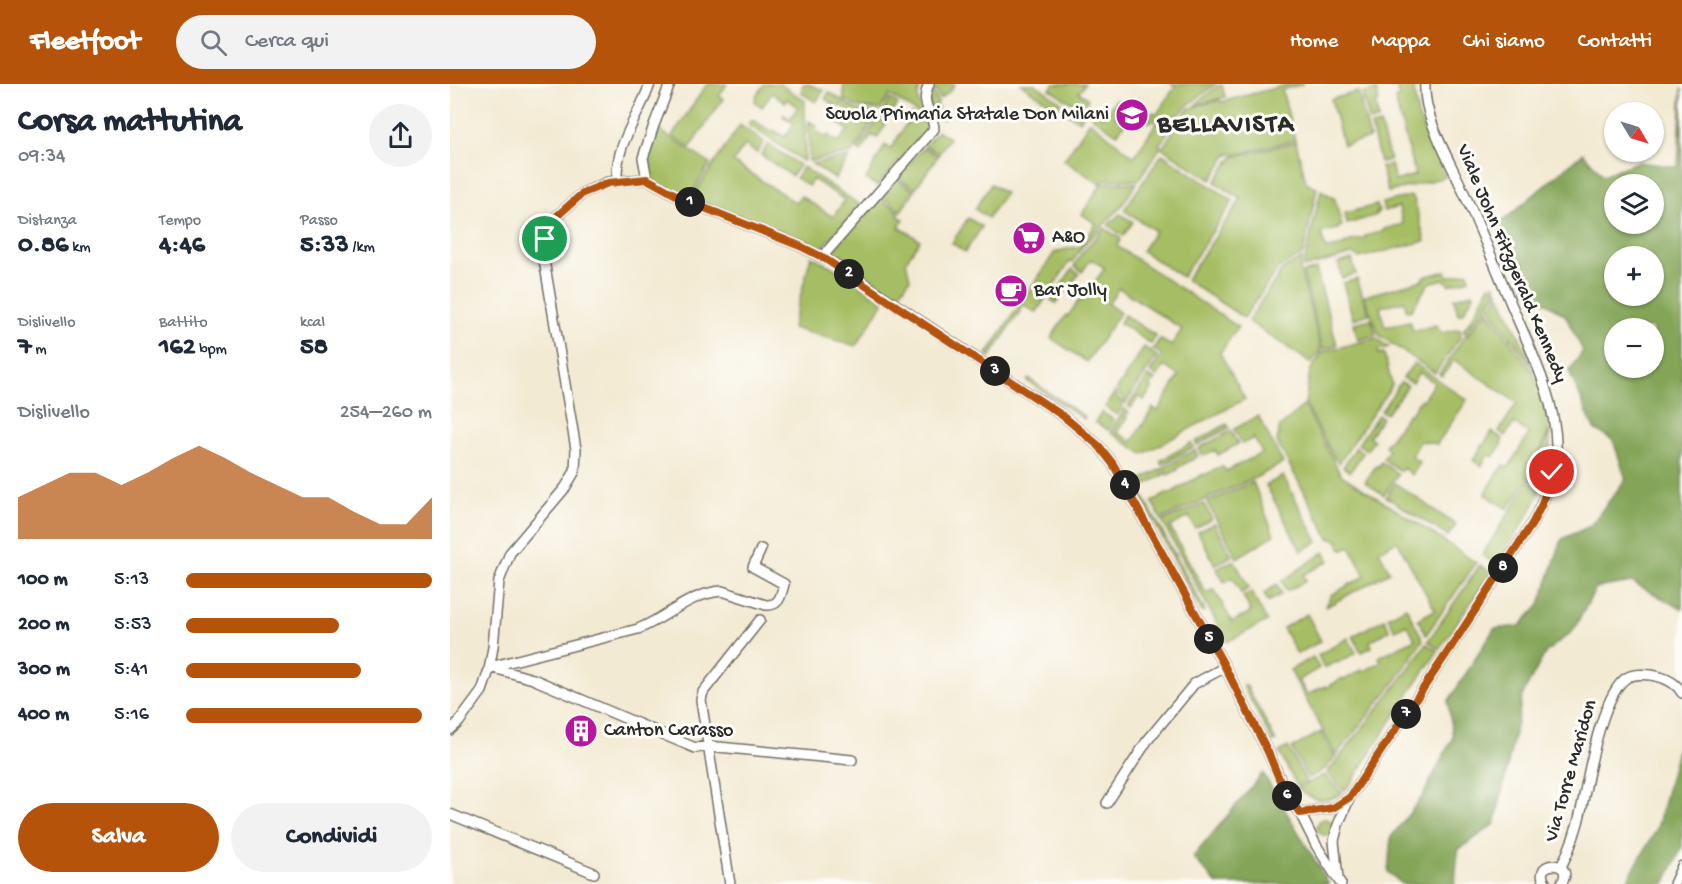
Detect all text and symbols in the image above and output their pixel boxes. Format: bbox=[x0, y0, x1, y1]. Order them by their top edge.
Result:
search box bbox=[176, 15, 596, 69]
text: Fleetfoot bbox=[30, 26, 140, 59]
icon: search bbox=[197, 26, 230, 59]
text: Cerca qui bbox=[245, 29, 329, 55]
text: Home bbox=[1290, 30, 1338, 55]
text: Mappa bbox=[1371, 30, 1430, 55]
text: Chi siamo bbox=[1463, 30, 1545, 55]
text: Contatti bbox=[1578, 30, 1652, 55]
school or university icon: Scuola Primaria Statale Don Milani bbox=[1114, 97, 1150, 133]
north arrow bbox=[1604, 102, 1664, 162]
map controls bbox=[1604, 102, 1664, 378]
text: Corsa mattutina bbox=[18, 104, 242, 142]
button: share bbox=[369, 104, 432, 167]
place label: Scuola Primaria Statale Don Milani bbox=[825, 104, 1109, 127]
district label: BELLAVISTA bbox=[1157, 111, 1295, 142]
street label: Viale John Fitzgerald Kennedy bbox=[1450, 141, 1572, 387]
text: 09:34 bbox=[18, 146, 66, 169]
button: layers bbox=[1604, 174, 1664, 234]
pin: 1 bbox=[675, 187, 705, 217]
text: 1 bbox=[687, 192, 693, 211]
text: Distanza bbox=[18, 212, 77, 231]
text: Tempo bbox=[159, 212, 201, 231]
text: Passo bbox=[300, 212, 338, 231]
pin bbox=[519, 213, 570, 264]
supermarket icon: A&O bbox=[1011, 220, 1047, 256]
icon: arrive bbox=[528, 222, 561, 255]
place label: A&O bbox=[1052, 227, 1085, 250]
text: 0.86 bbox=[18, 231, 68, 262]
text: 4:46 bbox=[159, 231, 205, 262]
text: 5:33 bbox=[300, 231, 349, 262]
text: km bbox=[68, 239, 91, 258]
text: /km bbox=[349, 239, 375, 258]
button: + bbox=[1604, 246, 1664, 306]
pin: 2 bbox=[834, 259, 864, 289]
text: 2 bbox=[845, 264, 853, 283]
cafe icon: Bar Jolly bbox=[993, 273, 1029, 309]
place label: Bar Jolly bbox=[1033, 280, 1107, 303]
text: Dislivello bbox=[18, 314, 75, 333]
text: Battito bbox=[159, 314, 207, 333]
text: kcal bbox=[300, 314, 325, 333]
button: − bbox=[1604, 318, 1664, 378]
text: 7 bbox=[18, 333, 32, 364]
text: 162 bbox=[159, 333, 195, 364]
text: 58 bbox=[300, 333, 328, 364]
text: m bbox=[32, 341, 47, 360]
text: bpm bbox=[195, 341, 227, 360]
pin: 3 bbox=[980, 356, 1010, 386]
text: 3 bbox=[991, 361, 999, 380]
text: Dislivello bbox=[18, 402, 90, 425]
text: 254–260 m bbox=[340, 402, 432, 425]
pin bbox=[1526, 446, 1577, 497]
icon: check bbox=[1535, 455, 1568, 488]
pin: 4 bbox=[1110, 470, 1140, 500]
text: 4 bbox=[1121, 475, 1129, 494]
pin: 8 bbox=[1488, 553, 1518, 583]
text: 8 bbox=[1499, 558, 1507, 577]
text: 100 m bbox=[18, 569, 68, 592]
text: 5:13 bbox=[114, 569, 149, 592]
text: 200 m bbox=[18, 614, 69, 637]
text: 5:53 bbox=[114, 614, 152, 637]
pin: 5 bbox=[1194, 624, 1224, 654]
text: 5 bbox=[1205, 629, 1213, 648]
text: 300 m bbox=[18, 659, 70, 682]
text: 5:41 bbox=[114, 659, 148, 682]
street label: Via Torre Maridon bbox=[1540, 697, 1603, 846]
pin: 7 bbox=[1391, 699, 1421, 729]
text: 400 m bbox=[18, 704, 69, 727]
text: 5:16 bbox=[114, 704, 149, 727]
text: 7 bbox=[1402, 704, 1410, 723]
building icon: Canton Carasso bbox=[563, 713, 599, 749]
place label: Canton Carasso bbox=[604, 720, 733, 743]
pin: 6 bbox=[1272, 781, 1302, 811]
text: 6 bbox=[1283, 786, 1291, 805]
button: Salva bbox=[18, 803, 219, 872]
button: Condividi bbox=[231, 803, 432, 872]

